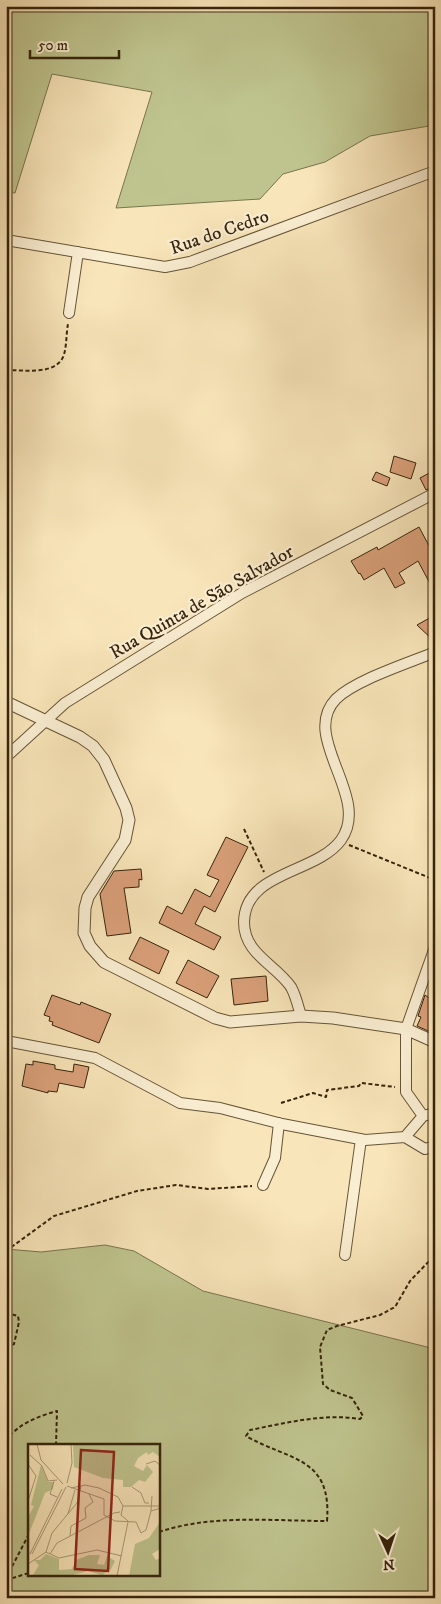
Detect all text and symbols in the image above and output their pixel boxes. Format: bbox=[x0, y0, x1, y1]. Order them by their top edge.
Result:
scale bar bbox=[30, 28, 119, 60]
text: 50 m bbox=[38, 36, 68, 55]
street label: Rua do Cedro bbox=[167, 205, 272, 260]
street label: Rua Quinta de São Salvador bbox=[106, 540, 298, 664]
inset map bbox=[28, 1444, 160, 1576]
north arrow bbox=[364, 1526, 414, 1576]
text: N bbox=[382, 1555, 395, 1573]

